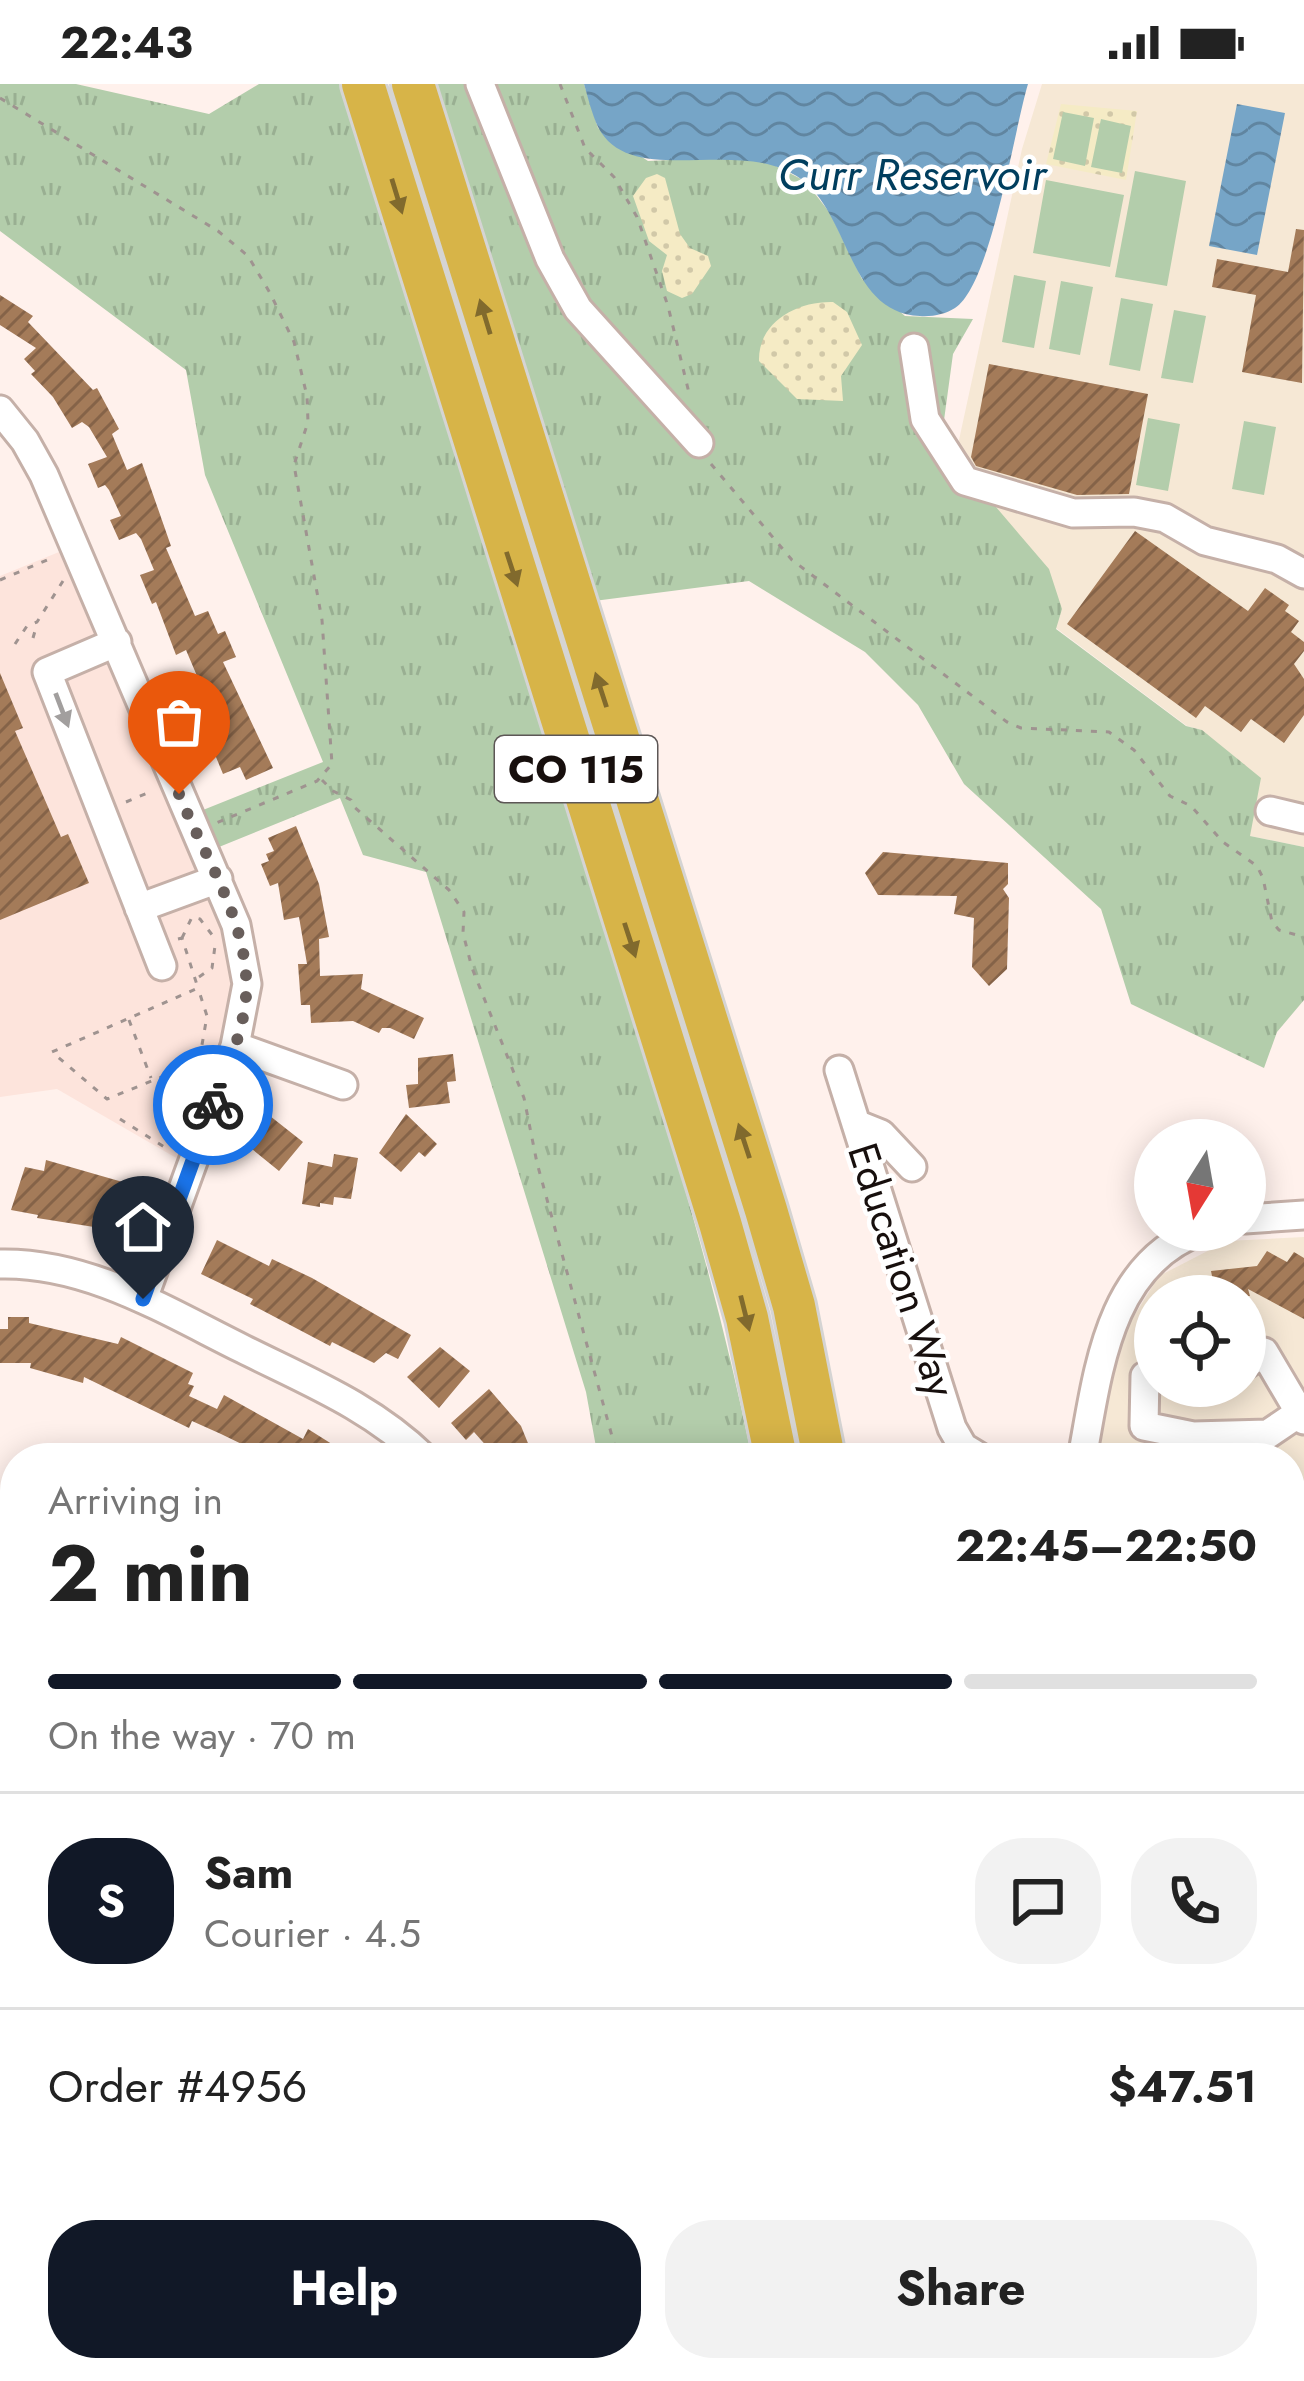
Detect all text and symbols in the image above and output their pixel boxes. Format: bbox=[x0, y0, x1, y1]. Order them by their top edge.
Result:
text: 22:43 bbox=[60, 10, 193, 75]
water label: Curr Reservoir bbox=[778, 142, 1048, 207]
one-way arrow bbox=[389, 178, 408, 215]
one-way arrow bbox=[475, 298, 493, 335]
one-way arrow bbox=[504, 551, 523, 587]
pin bbox=[128, 671, 230, 794]
one-way arrow bbox=[590, 671, 609, 708]
icon: bag bbox=[146, 689, 212, 755]
one-way arrow bbox=[53, 693, 72, 729]
road number: CO 115 bbox=[495, 736, 657, 802]
one-way arrow bbox=[622, 922, 641, 959]
courier bbox=[153, 1045, 273, 1165]
icon: bike bbox=[180, 1072, 246, 1138]
north arrow bbox=[1134, 1119, 1266, 1251]
map controls bbox=[1134, 1119, 1266, 1407]
one-way arrow bbox=[734, 1122, 753, 1159]
street label: Education Way bbox=[832, 1135, 972, 1405]
pin bbox=[92, 1176, 194, 1299]
icon: home bbox=[110, 1194, 176, 1260]
button: locate bbox=[1134, 1275, 1266, 1407]
one-way arrow bbox=[736, 1295, 755, 1332]
text: Arriving in bbox=[48, 1472, 223, 1529]
text: 22:45–22:50 bbox=[955, 1513, 1257, 1578]
text: 2 min bbox=[48, 1518, 253, 1630]
text: On the way · 70 m bbox=[48, 1707, 356, 1764]
button: chat bbox=[975, 1838, 1101, 1964]
button: phone bbox=[1131, 1838, 1257, 1964]
text: Sam bbox=[204, 1840, 293, 1905]
text: S bbox=[97, 1868, 125, 1933]
text: Courier · 4.5 bbox=[204, 1905, 421, 1962]
text: Order #4956 bbox=[48, 2054, 307, 2119]
text: $47.51 bbox=[1109, 2054, 1257, 2119]
button: Help bbox=[48, 2220, 641, 2358]
button: Share bbox=[665, 2220, 1257, 2358]

